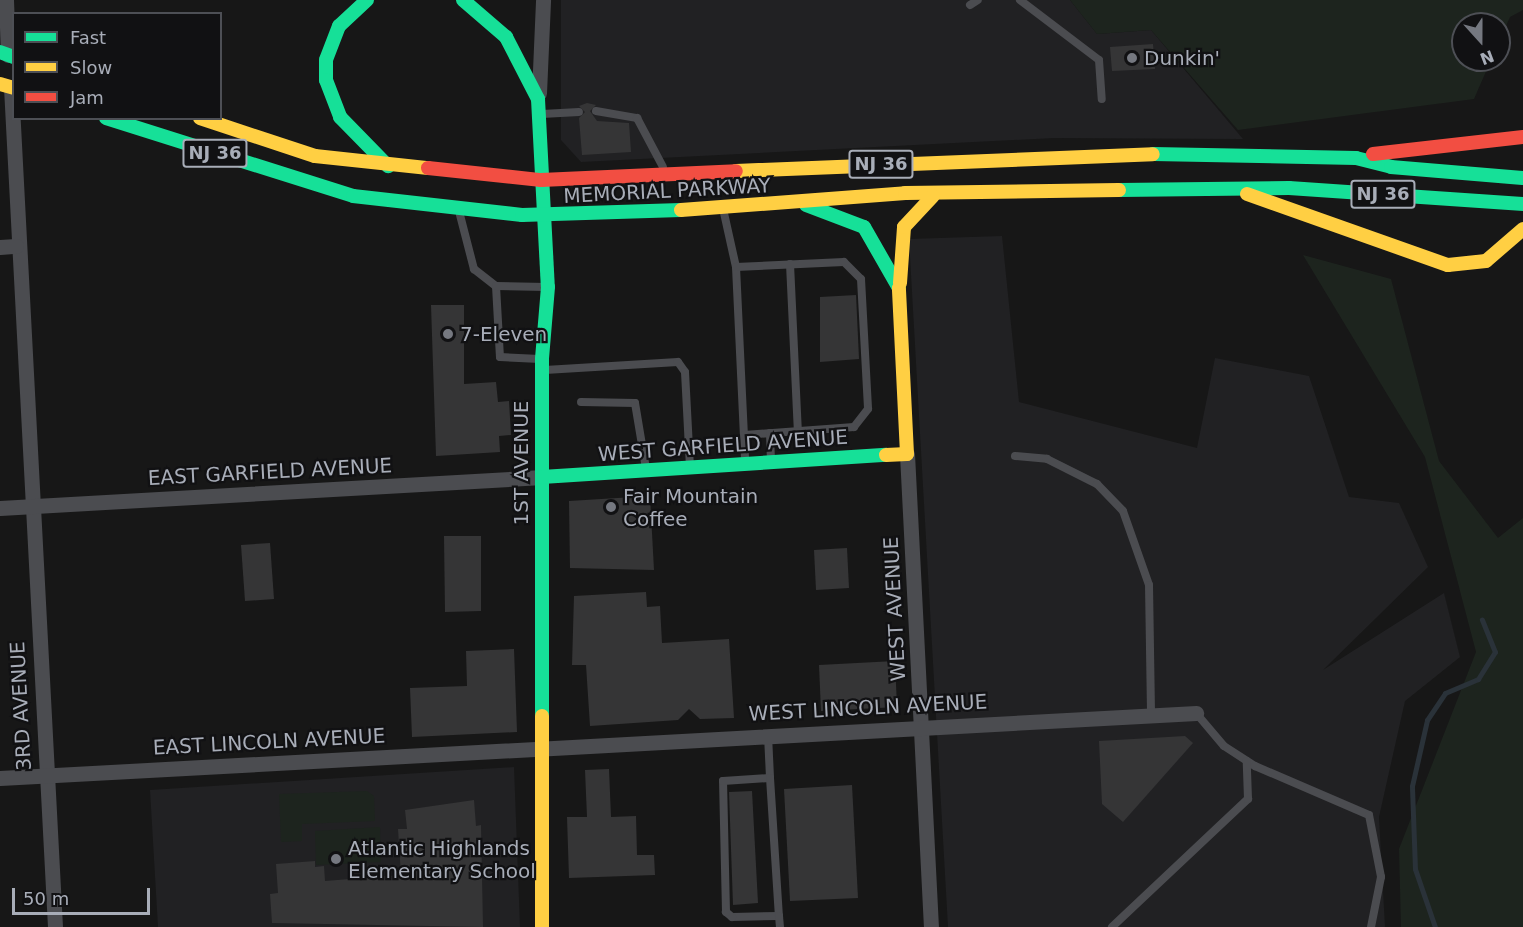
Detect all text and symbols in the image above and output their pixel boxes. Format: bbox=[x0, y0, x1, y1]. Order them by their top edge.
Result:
legend bbox=[12, 12, 222, 120]
north arrow bbox=[1451, 12, 1511, 72]
text: Fast bbox=[70, 27, 106, 48]
place label: Dunkin' bbox=[1144, 46, 1220, 70]
text: N bbox=[1477, 46, 1497, 69]
marker: Dunkin' bbox=[1125, 51, 1139, 65]
text: Slow bbox=[70, 57, 112, 78]
text: Jam bbox=[70, 87, 104, 108]
road number: NJ 36 bbox=[182, 138, 248, 168]
road number: NJ 36 bbox=[848, 149, 914, 179]
street label: MEMORIAL PARKWAY bbox=[563, 174, 771, 208]
road number: NJ 36 bbox=[1350, 179, 1416, 209]
place label: 7-Eleven bbox=[460, 322, 547, 346]
marker: 7-Eleven bbox=[441, 327, 455, 341]
street label: 1ST AVENUE bbox=[509, 401, 533, 525]
street label: WEST GARFIELD AVENUE bbox=[597, 425, 849, 467]
street label: EAST GARFIELD AVENUE bbox=[147, 454, 393, 490]
place label: Fair Mountain Coffee bbox=[623, 484, 758, 531]
marker: Fair Mountain Coffee bbox=[604, 500, 618, 514]
street label: WEST AVENUE bbox=[879, 536, 911, 682]
street label: 3RD AVENUE bbox=[6, 641, 36, 771]
street label: WEST LINCOLN AVENUE bbox=[748, 690, 988, 726]
street label: EAST LINCOLN AVENUE bbox=[152, 724, 386, 760]
place label: Atlantic Highlands Elementary School bbox=[348, 836, 536, 883]
marker: Atlantic Highlands Elementary School bbox=[329, 852, 343, 866]
scale bar bbox=[15, 876, 153, 914]
text: 50 m bbox=[23, 888, 69, 909]

